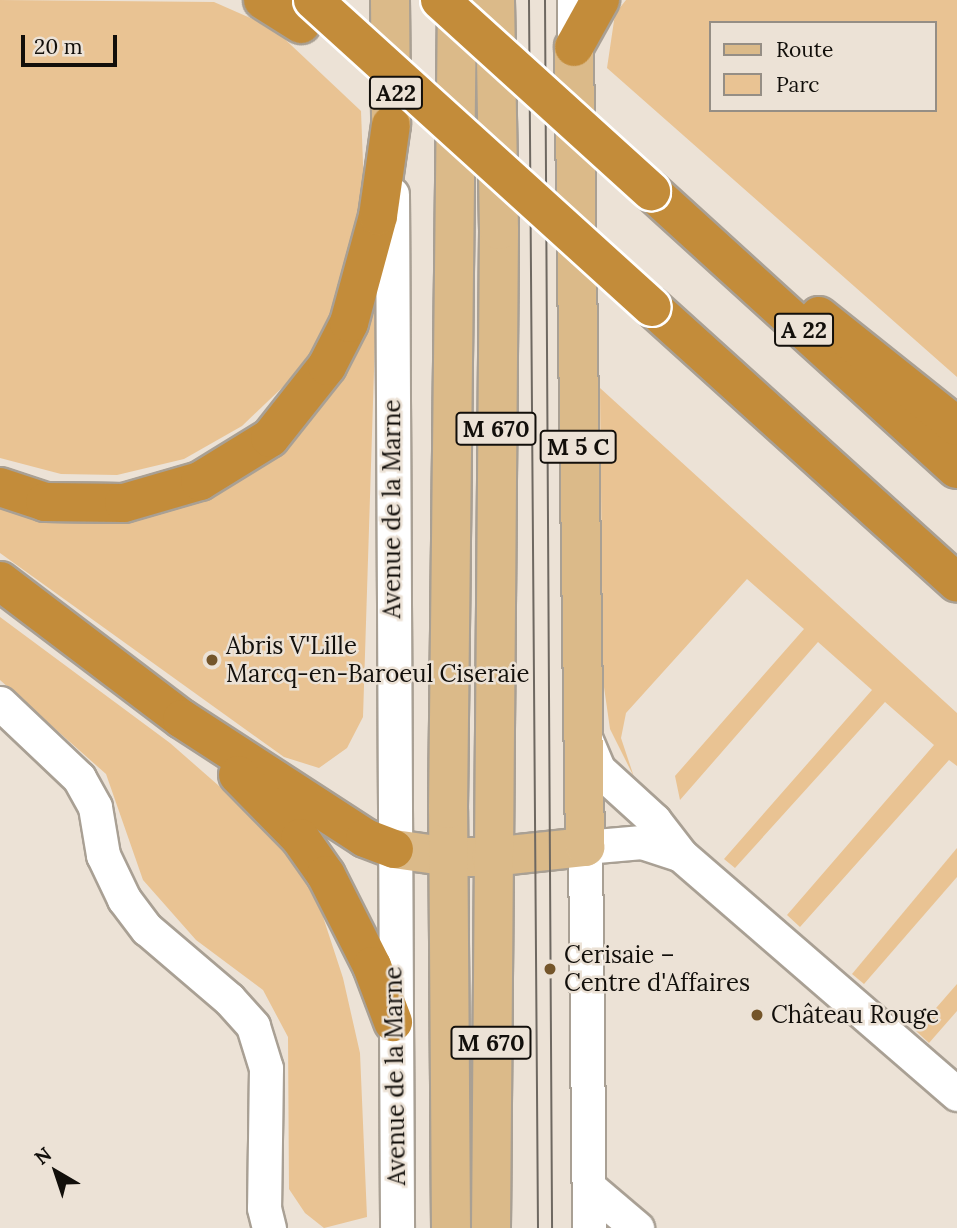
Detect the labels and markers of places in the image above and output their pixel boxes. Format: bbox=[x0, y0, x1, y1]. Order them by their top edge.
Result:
place label: Abris V'Lille Marcq-en-Baroeul Ciseraie bbox=[226, 632, 530, 688]
marker: Abris V'Lille Marcq-en-Baroeul Ciseraie bbox=[204, 652, 220, 668]
place label: Cerisaie – Centre d'Affaires bbox=[564, 941, 750, 997]
marker: Cerisaie – Centre d'Affaires bbox=[542, 961, 558, 977]
place label: Château Rouge bbox=[771, 1001, 939, 1029]
marker: Château Rouge bbox=[749, 1007, 765, 1023]

